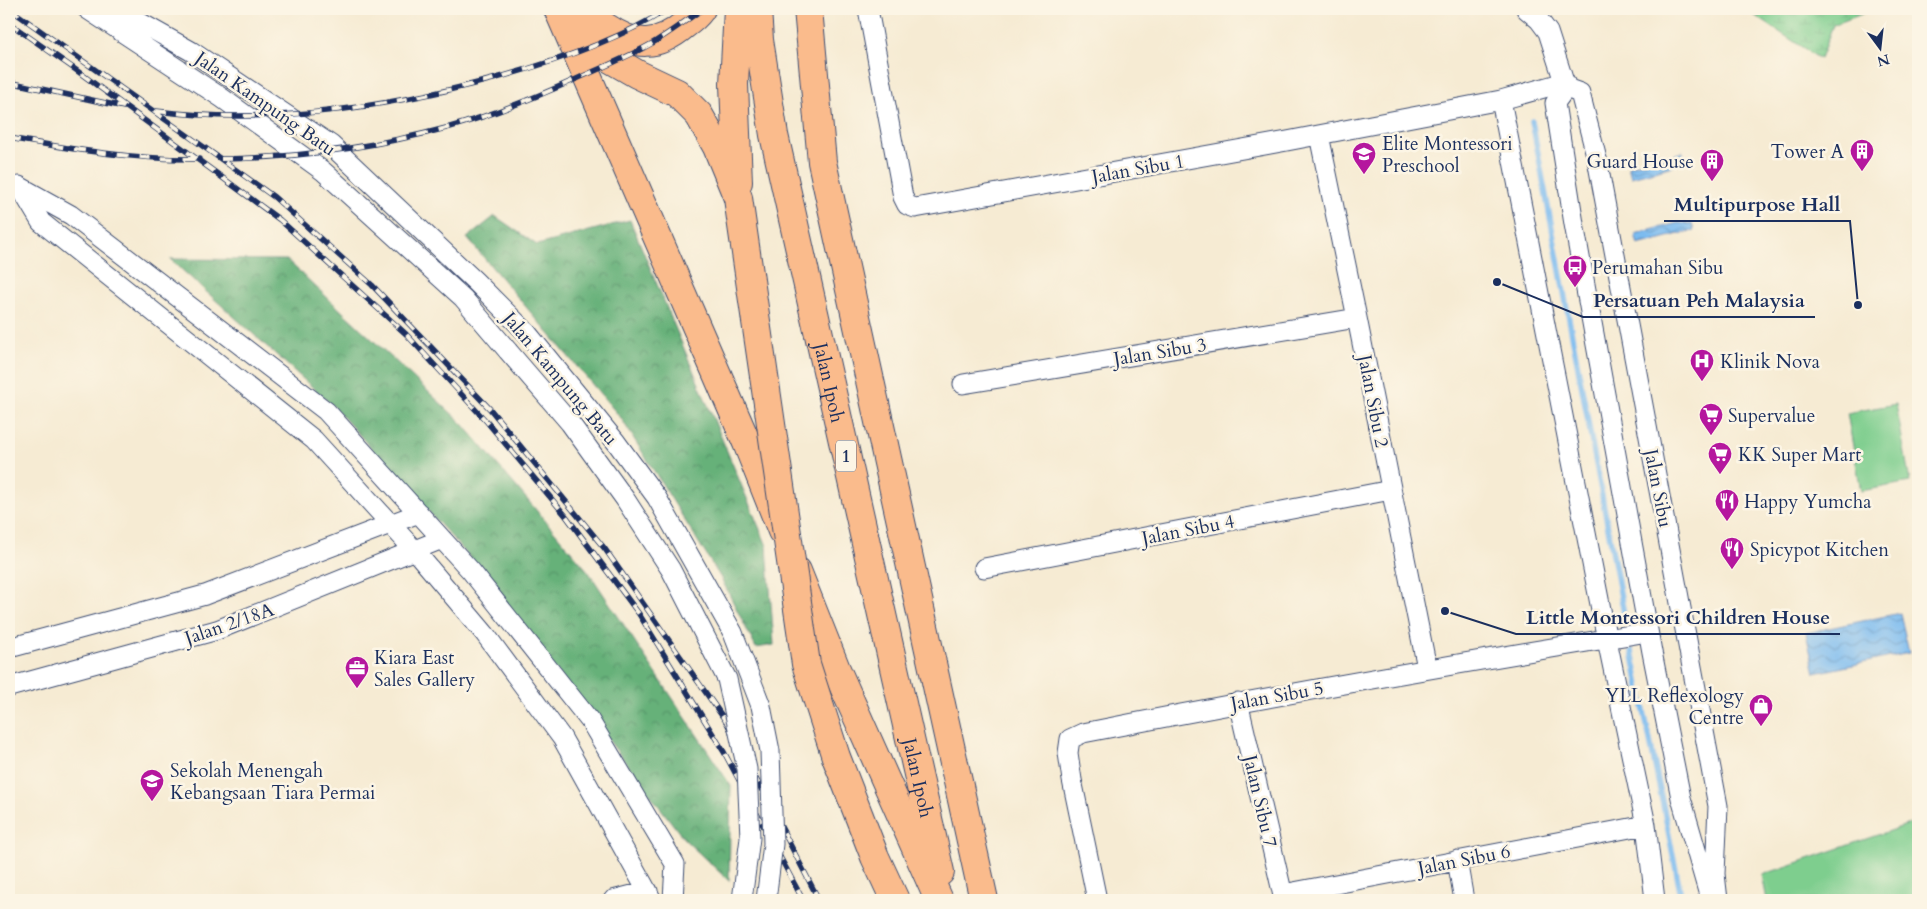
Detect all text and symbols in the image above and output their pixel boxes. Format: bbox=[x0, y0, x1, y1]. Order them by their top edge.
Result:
north arrow bbox=[1854, 22, 1904, 72]
street label: Jalan Kampung Batu bbox=[187, 44, 341, 162]
text: N bbox=[1875, 49, 1892, 71]
place label: Elite Montessori Preschool bbox=[1382, 131, 1513, 179]
building icon: Tower A bbox=[1849, 138, 1875, 172]
place label: Tower A bbox=[1770, 139, 1844, 165]
school or university icon: Elite Montessori Preschool bbox=[1351, 141, 1377, 175]
street label: Jalan Sibu 1 bbox=[1087, 148, 1187, 190]
building icon: Guard House bbox=[1699, 148, 1725, 182]
place label: Guard House bbox=[1587, 149, 1694, 175]
callout: Multipurpose Hall bbox=[1664, 186, 1850, 221]
text: Multipurpose Hall bbox=[1674, 191, 1840, 218]
bus stop icon: Perumahan Sibu bbox=[1562, 254, 1588, 288]
place label: Perumahan Sibu bbox=[1592, 255, 1724, 281]
callout: Persatuan Peh Malaysia bbox=[1583, 282, 1815, 317]
text: Persatuan Peh Malaysia bbox=[1593, 287, 1805, 314]
street label: Jalan Kampung Batu bbox=[495, 304, 624, 451]
street label: Jalan Sibu 3 bbox=[1109, 332, 1209, 373]
street label: Jalan Ipoh bbox=[807, 337, 850, 426]
hospital icon: Klinik Nova bbox=[1689, 348, 1715, 382]
place label: Klinik Nova bbox=[1720, 349, 1820, 375]
street label: Jalan Sibu 2 bbox=[1351, 350, 1395, 450]
supermarket icon: Supervalue bbox=[1698, 402, 1724, 436]
place label: Supervalue bbox=[1728, 403, 1815, 429]
road number: 1 bbox=[836, 441, 856, 472]
supermarket icon: KK Super Mart bbox=[1707, 441, 1733, 475]
place label: KK Super Mart bbox=[1738, 442, 1861, 468]
street label: Jalan Sibu bbox=[1637, 444, 1678, 529]
restaurant icon: Happy Yumcha bbox=[1714, 488, 1740, 522]
place label: Happy Yumcha bbox=[1744, 489, 1871, 515]
street label: Jalan Sibu 4 bbox=[1137, 508, 1237, 552]
restaurant icon: Spicypot Kitchen bbox=[1719, 536, 1745, 570]
place label: Spicypot Kitchen bbox=[1750, 537, 1889, 563]
street label: Jalan 2/18A bbox=[179, 596, 278, 652]
callout: Little Montessori Children House bbox=[1516, 599, 1840, 634]
text: Little Montessori Children House bbox=[1526, 604, 1830, 631]
place label: Kiara East Sales Gallery bbox=[374, 645, 475, 693]
office icon: Kiara East Sales Gallery bbox=[344, 655, 370, 689]
street label: Jalan Sibu 5 bbox=[1226, 675, 1326, 717]
place label: YLL Reflexology Centre bbox=[1605, 683, 1744, 731]
shop icon: YLL Reflexology Centre bbox=[1748, 693, 1774, 727]
street label: Jalan Ipoh bbox=[896, 733, 939, 821]
street label: Jalan Sibu 7 bbox=[1236, 750, 1283, 850]
place label: Sekolah Menengah Kebangsaan Tiara Permai bbox=[170, 758, 375, 806]
school or university icon: Sekolah Menengah Kebangsaan Tiara Permai bbox=[139, 768, 165, 802]
street label: Jalan Sibu 6 bbox=[1413, 838, 1513, 882]

